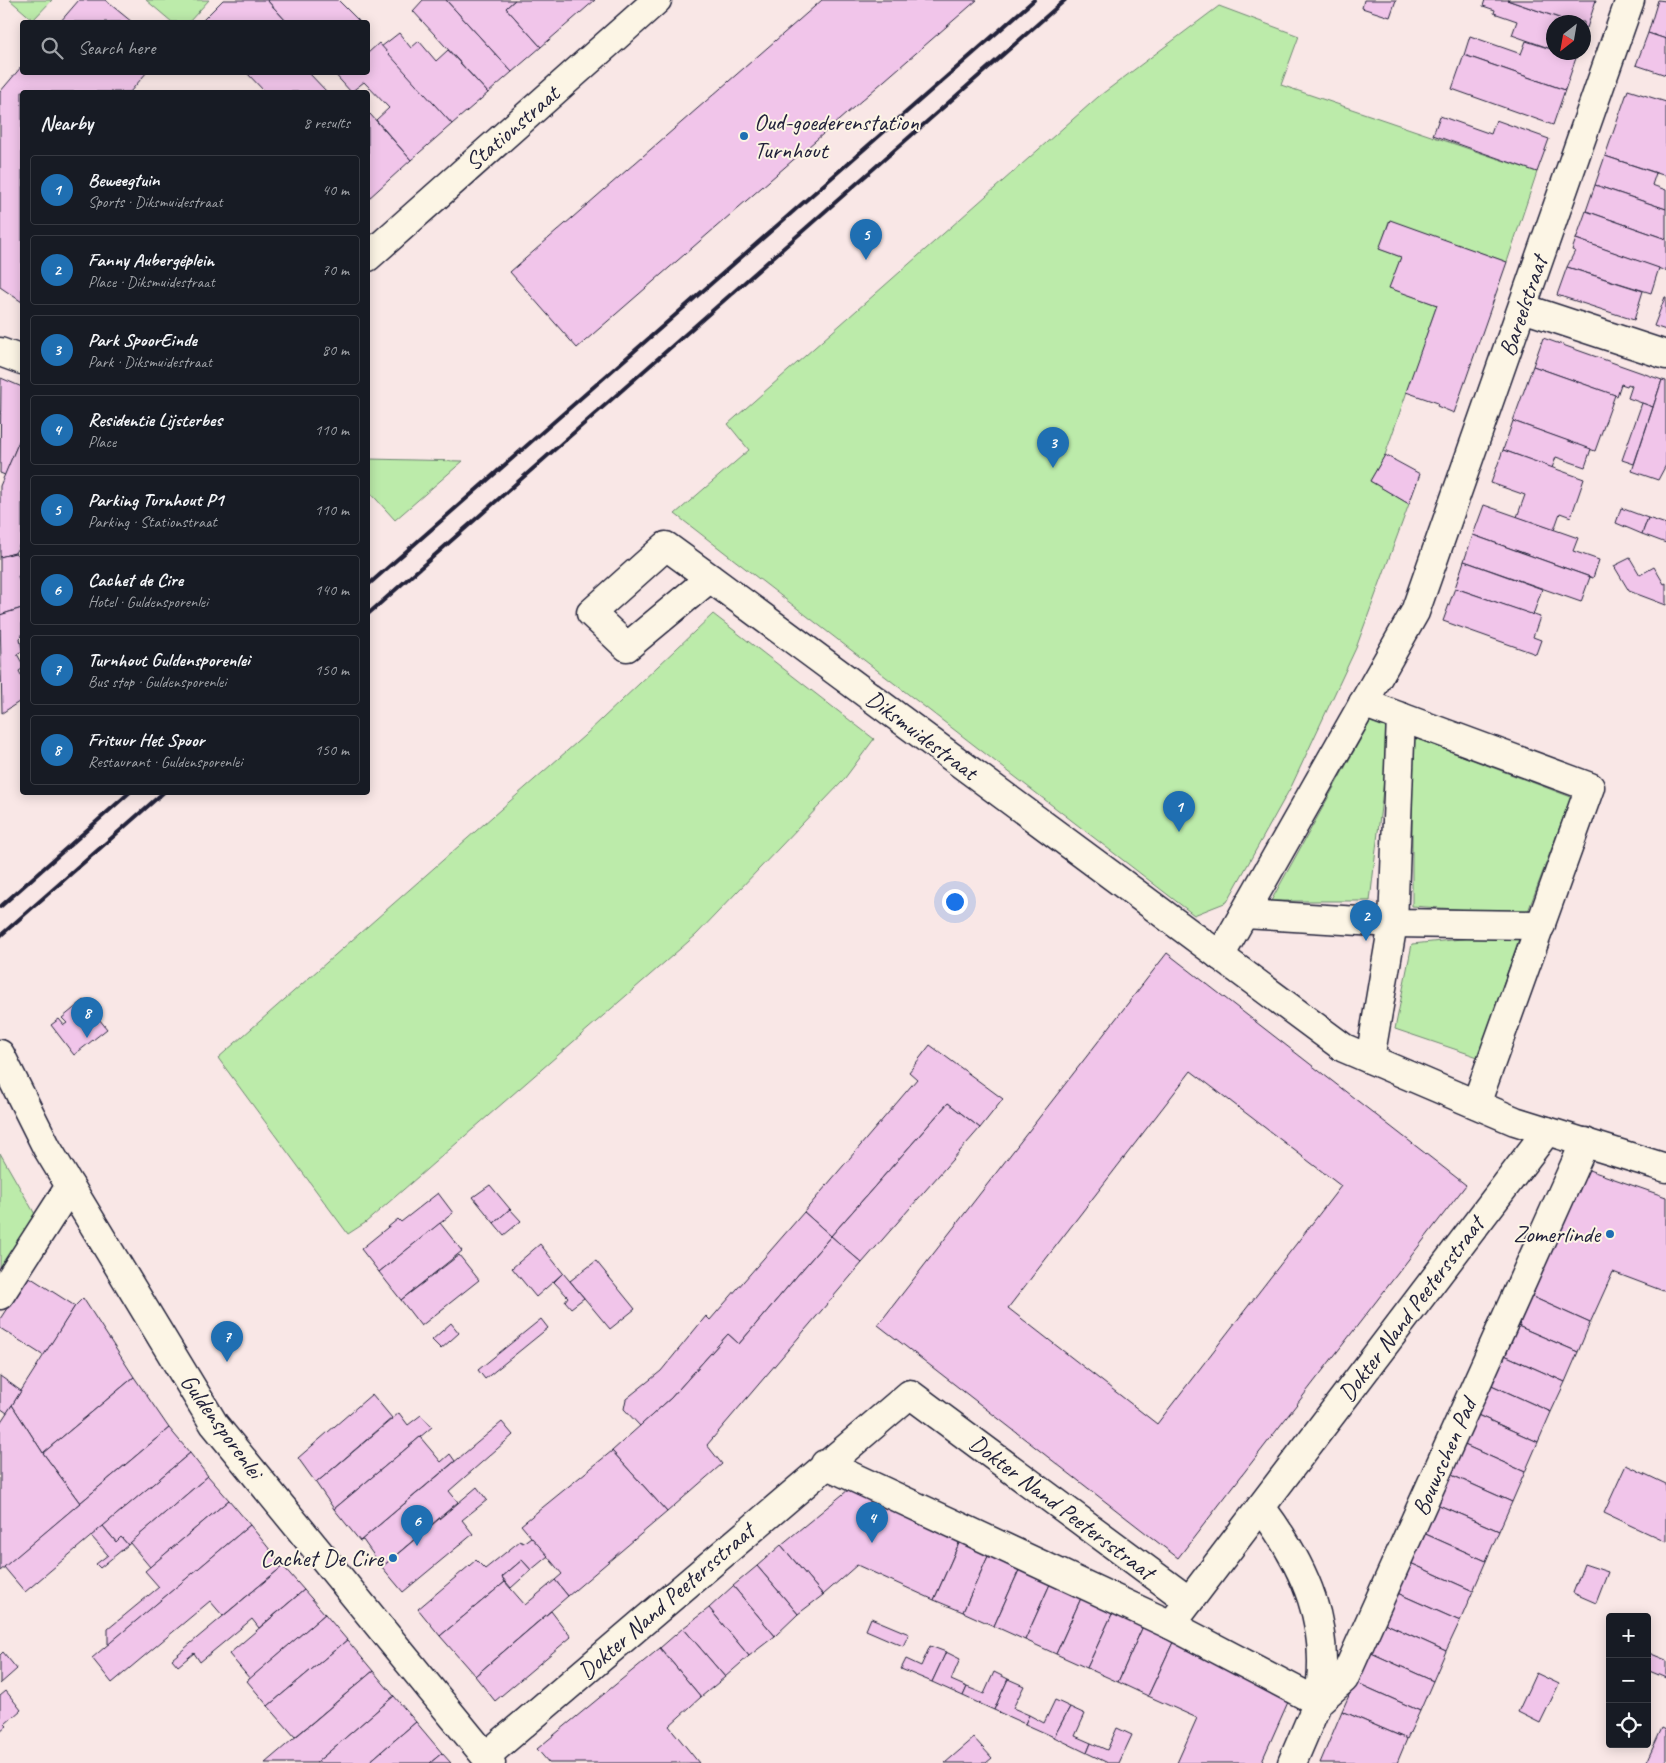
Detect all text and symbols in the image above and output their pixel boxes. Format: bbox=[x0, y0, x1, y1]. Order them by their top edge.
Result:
north arrow bbox=[1546, 15, 1591, 60]
search box bbox=[20, 20, 370, 75]
icon: search bbox=[38, 34, 66, 62]
text: Search here bbox=[78, 36, 155, 60]
street label: Stationstraat bbox=[459, 78, 567, 177]
place label: Oud-goederenstation Turnhout bbox=[754, 107, 919, 165]
text: Nearby bbox=[40, 110, 93, 136]
text: 8 results bbox=[303, 113, 350, 133]
marker: Oud-goederenstation Turnhout bbox=[738, 130, 750, 142]
text: Beweegtuin bbox=[88, 168, 159, 192]
text: 1 bbox=[53, 180, 61, 200]
text: 40 m bbox=[322, 180, 349, 200]
text: Sports · Diksmuidestraat bbox=[88, 192, 223, 212]
pin: 5 bbox=[850, 219, 882, 260]
text: Fanny Aubergéplein bbox=[88, 248, 214, 272]
street label: Bareelstraat bbox=[1492, 249, 1555, 360]
text: 2 bbox=[53, 260, 61, 280]
text: 70 m bbox=[322, 260, 349, 280]
text: Place · Diksmuidestraat bbox=[88, 272, 215, 292]
text: Park SpoorEinde bbox=[88, 328, 197, 352]
text: 3 bbox=[53, 340, 61, 360]
text: 80 m bbox=[322, 340, 349, 360]
text: Park · Diksmuidestraat bbox=[88, 352, 212, 372]
text: Residentie Lijsterbes bbox=[88, 408, 222, 432]
text: 4 bbox=[53, 420, 61, 440]
text: 110 m bbox=[315, 420, 349, 440]
pin: 3 bbox=[1037, 427, 1069, 468]
text: Place bbox=[88, 432, 116, 452]
text: Parking Turnhout P1 bbox=[88, 488, 224, 512]
text: 5 bbox=[54, 500, 60, 520]
text: 110 m bbox=[315, 500, 349, 520]
text: Parking · Stationstraat bbox=[88, 512, 217, 532]
text: Cachet de Cire bbox=[88, 568, 183, 592]
text: 6 bbox=[53, 580, 61, 600]
text: 140 m bbox=[315, 580, 349, 600]
text: Hotel · Guldensporenlei bbox=[88, 592, 208, 612]
text: Turnhout Guldensporenlei bbox=[88, 648, 250, 672]
text: 7 bbox=[53, 660, 61, 680]
text: 150 m bbox=[315, 660, 349, 680]
text: Bus stop · Guldensporenlei bbox=[88, 672, 226, 692]
street label: Diksmuidestraat bbox=[860, 683, 985, 788]
text: Frituur Het Spoor bbox=[88, 728, 204, 752]
text: 8 bbox=[53, 740, 61, 760]
text: 150 m bbox=[315, 740, 349, 760]
text: Restaurant · Guldensporenlei bbox=[88, 752, 242, 772]
pin: 1 bbox=[1163, 791, 1195, 832]
your location bbox=[942, 889, 968, 915]
pin: 2 bbox=[1350, 900, 1382, 941]
pin: 8 bbox=[71, 997, 103, 1038]
street label: Dokter Nand Peetersstraat bbox=[1332, 1208, 1492, 1407]
place label: Zomerlinde bbox=[1513, 1219, 1602, 1249]
marker: Zomerlinde bbox=[1604, 1228, 1616, 1240]
pin: 7 bbox=[211, 1321, 243, 1362]
street label: Guldensporenlei bbox=[174, 1368, 272, 1487]
street label: Bouwschen Pad bbox=[1405, 1391, 1485, 1520]
street label: Dokter Nand Peetersstraat bbox=[964, 1428, 1163, 1588]
pin: 4 bbox=[856, 1502, 888, 1543]
pin: 6 bbox=[401, 1505, 433, 1546]
street label: Dokter Nand Peetersstraat bbox=[572, 1514, 763, 1686]
place label: Cachet De Cire bbox=[260, 1543, 385, 1573]
marker: Cachet De Cire bbox=[387, 1552, 399, 1564]
map controls bbox=[1606, 1613, 1651, 1748]
button: + bbox=[1606, 1613, 1651, 1658]
button: − bbox=[1606, 1658, 1651, 1703]
button: locate bbox=[1606, 1703, 1651, 1748]

